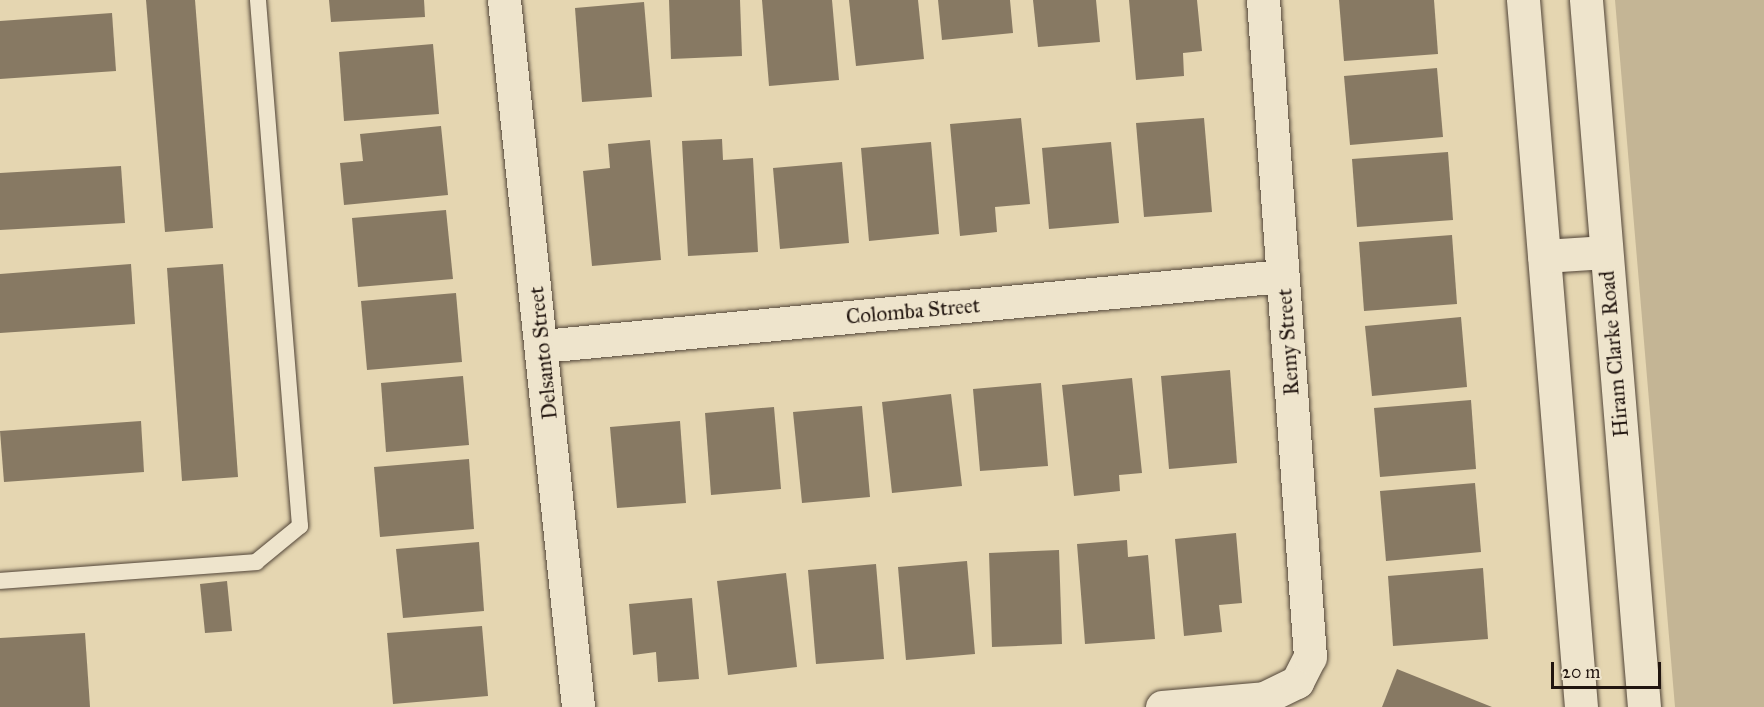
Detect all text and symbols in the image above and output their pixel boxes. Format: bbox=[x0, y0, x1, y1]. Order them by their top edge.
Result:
street label: Hiram Clarke Road bbox=[1594, 270, 1634, 438]
street label: Delsanto Street bbox=[523, 285, 563, 421]
street label: Remy Street bbox=[1272, 288, 1304, 396]
street label: Colomba Street bbox=[845, 293, 981, 329]
scale bar bbox=[1554, 650, 1664, 688]
text: 20 m bbox=[1562, 661, 1600, 683]

